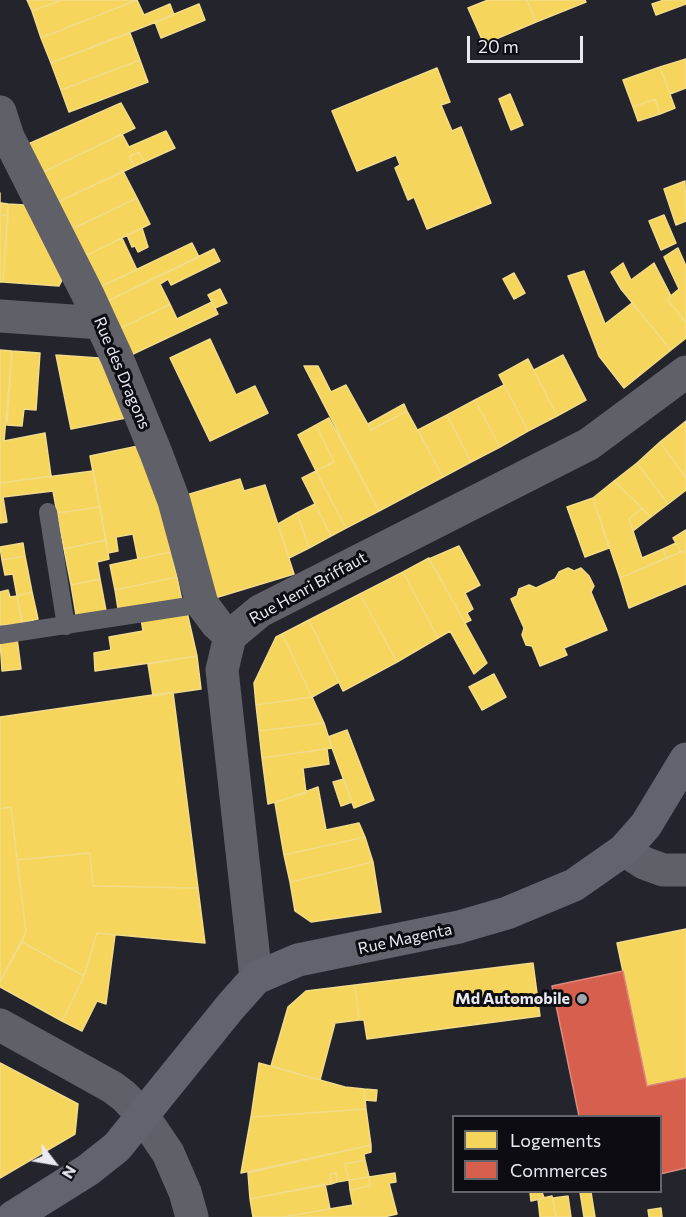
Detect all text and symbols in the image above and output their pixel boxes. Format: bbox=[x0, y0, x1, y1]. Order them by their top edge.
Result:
scale bar bbox=[470, 24, 586, 62]
text: 20 m bbox=[478, 35, 519, 57]
street label: Rue des Dragons bbox=[90, 314, 154, 432]
street label: Rue Henri Briffaut bbox=[246, 548, 370, 628]
street label: Rue Magenta bbox=[356, 920, 454, 958]
place label: Md Automobile bbox=[455, 989, 570, 1009]
marker: Md Automobile bbox=[575, 992, 589, 1006]
legend bbox=[452, 1115, 662, 1193]
text: Logements bbox=[510, 1129, 601, 1151]
north arrow bbox=[24, 1133, 84, 1193]
text: Commerces bbox=[510, 1159, 607, 1181]
text: N bbox=[59, 1162, 81, 1183]

